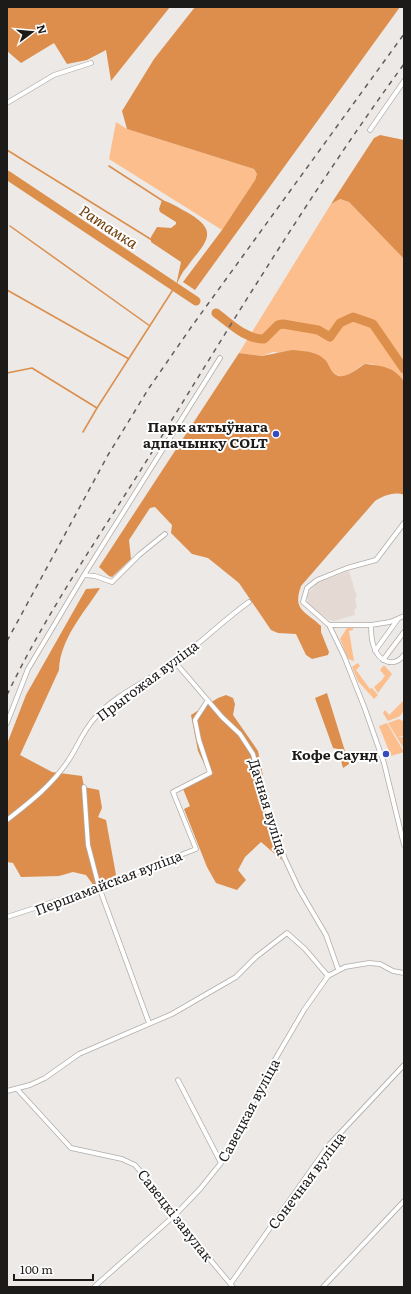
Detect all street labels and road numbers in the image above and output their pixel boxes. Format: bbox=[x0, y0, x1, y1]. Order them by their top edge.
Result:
street label: Прыгожая вуліца bbox=[92, 635, 203, 725]
street label: Дачная вуліца bbox=[245, 756, 293, 858]
street label: Першамайская вуліца bbox=[31, 844, 185, 919]
street label: Савецкая вуліца bbox=[212, 1054, 284, 1165]
street label: Сонечная вуліца bbox=[263, 1127, 350, 1233]
street label: Савецкі завулак bbox=[134, 1165, 219, 1266]

